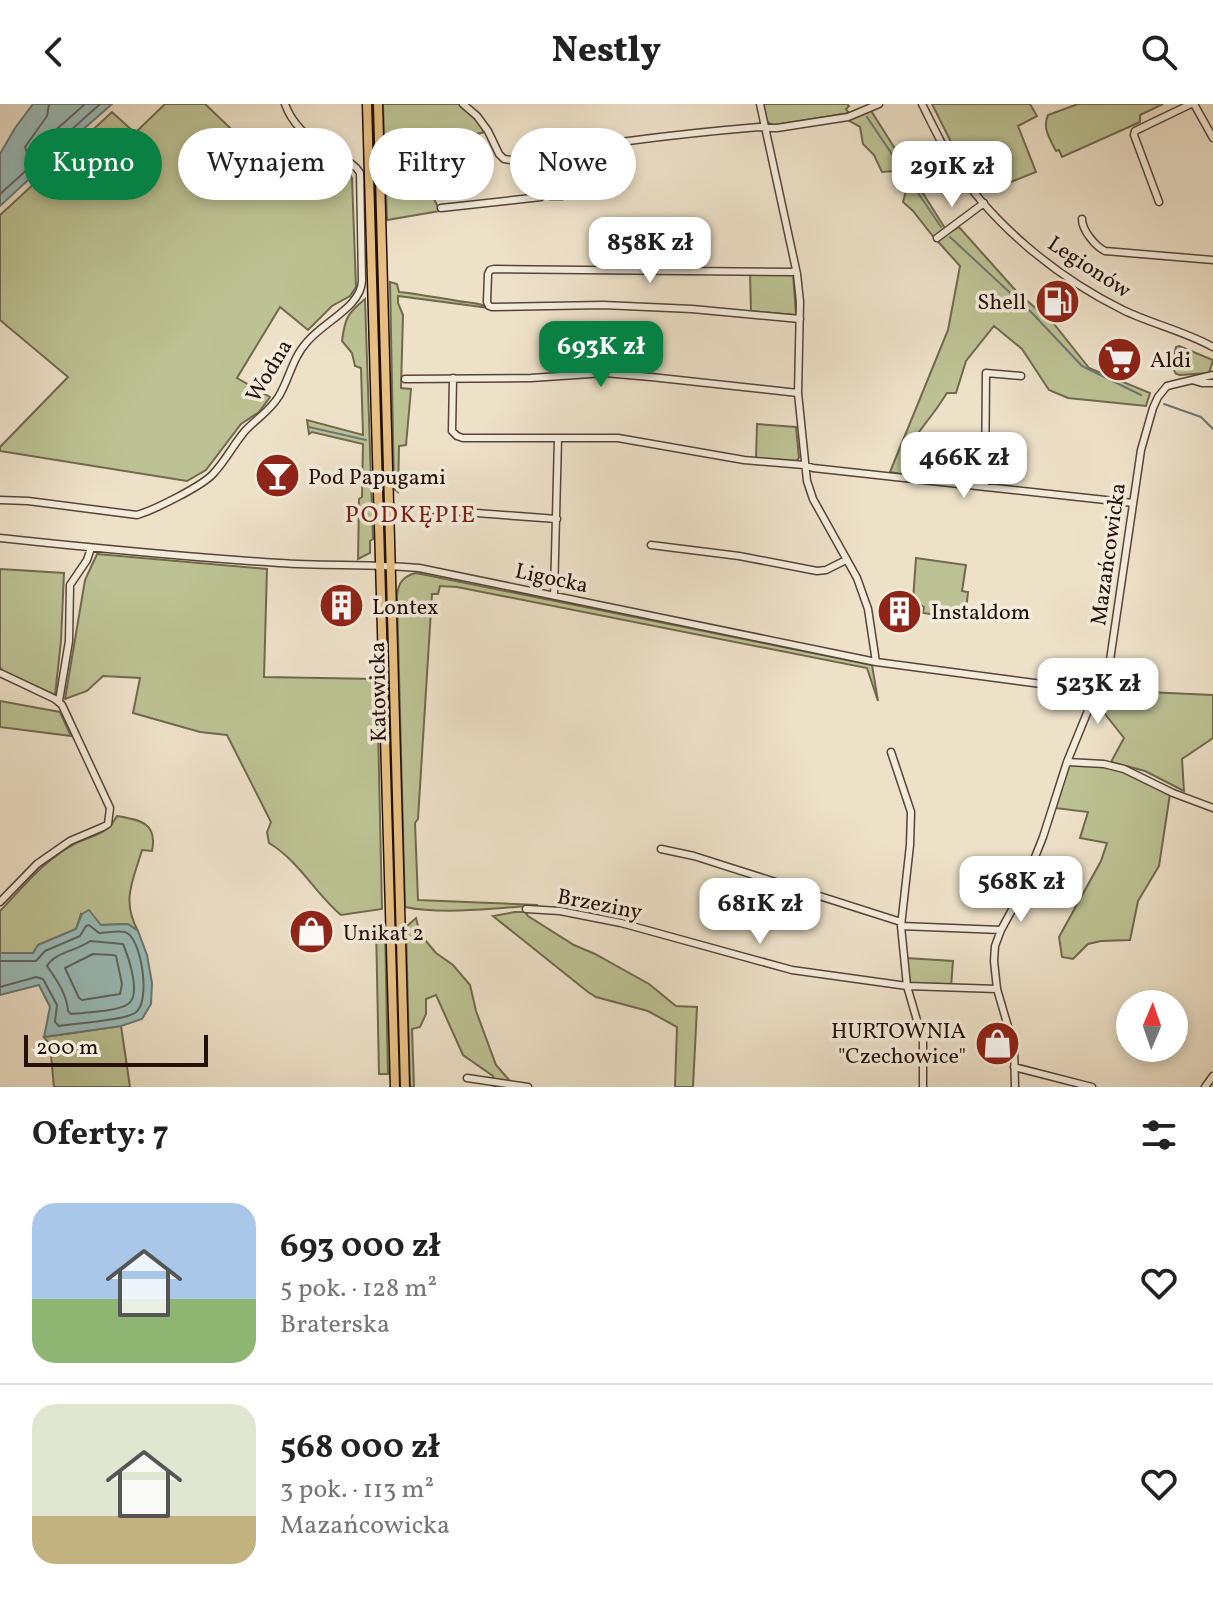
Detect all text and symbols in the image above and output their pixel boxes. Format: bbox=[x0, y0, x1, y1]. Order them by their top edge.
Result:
text: Nestly bbox=[552, 27, 661, 77]
icon: back bbox=[32, 30, 76, 74]
icon: search bbox=[1137, 30, 1181, 74]
chip: Kupno bbox=[24, 128, 162, 200]
chip: Wynajem bbox=[178, 128, 353, 200]
chip: Filtry bbox=[369, 128, 494, 200]
chip: Nowe bbox=[510, 128, 636, 200]
pin: 291K zł bbox=[878, 141, 1026, 209]
text: 291K zł bbox=[910, 149, 994, 185]
pin: 858K zł bbox=[576, 217, 724, 285]
text: 858K zł bbox=[607, 225, 693, 261]
street label: Legionów bbox=[1041, 230, 1136, 307]
fuel station icon: Shell bbox=[1033, 277, 1081, 325]
place label: Shell bbox=[977, 288, 1026, 319]
pin: 693K zł bbox=[527, 321, 675, 389]
text: 693K zł bbox=[557, 329, 645, 365]
street label: Wodna bbox=[239, 334, 301, 409]
supermarket icon: Aldi bbox=[1095, 335, 1143, 383]
place label: Aldi bbox=[1150, 346, 1191, 377]
pin: 466K zł bbox=[890, 432, 1038, 500]
text: 466K zł bbox=[919, 440, 1009, 476]
bar icon: Pod Papugami bbox=[253, 452, 301, 500]
place label: Pod Papugami bbox=[308, 463, 446, 494]
street label: Mazańcowicka bbox=[1084, 481, 1135, 628]
district label: PODKĘPIE bbox=[345, 499, 477, 533]
street label: Ligocka bbox=[512, 557, 591, 602]
building icon: Lontex bbox=[317, 582, 365, 630]
building icon: Instaldom bbox=[876, 587, 924, 635]
place label: Lontex bbox=[372, 593, 439, 624]
place label: Instaldom bbox=[931, 598, 1030, 629]
street label: Katowicka bbox=[363, 641, 396, 742]
pin: 523K zł bbox=[1024, 658, 1172, 726]
text: 523K zł bbox=[1055, 666, 1141, 702]
pin: 568K zł bbox=[947, 856, 1095, 924]
text: 568K zł bbox=[977, 864, 1065, 900]
pin: 681K zł bbox=[686, 878, 834, 946]
street label: Brzeziny bbox=[554, 882, 645, 929]
text: 681K zł bbox=[717, 886, 803, 922]
shop icon: Unikat 2 bbox=[288, 908, 336, 956]
place label: Unikat 2 bbox=[343, 919, 424, 950]
north arrow bbox=[1116, 990, 1188, 1062]
map controls bbox=[1116, 990, 1188, 1062]
place label: HURTOWNIA "Czechowice" bbox=[831, 1017, 966, 1073]
shop icon: HURTOWNIA "Czechowice" bbox=[973, 1019, 1021, 1067]
scale bar bbox=[24, 1031, 208, 1067]
text: 200 m bbox=[36, 1033, 98, 1064]
text: Oferty: 7 bbox=[32, 1112, 169, 1159]
icon: filters bbox=[1137, 1113, 1181, 1157]
text: 693 000 zł bbox=[280, 1224, 440, 1271]
icon: home bbox=[96, 1235, 192, 1331]
icon: heart bbox=[1137, 1261, 1181, 1305]
text: 5 pok. · 128 m² bbox=[280, 1271, 437, 1307]
text: Braterska bbox=[280, 1307, 390, 1343]
text: 568 000 zł bbox=[280, 1425, 440, 1472]
icon: home bbox=[96, 1436, 192, 1532]
icon: heart bbox=[1137, 1462, 1181, 1506]
text: 3 pok. · 113 m² bbox=[280, 1472, 434, 1508]
text: Mazańcowicka bbox=[280, 1508, 450, 1544]

